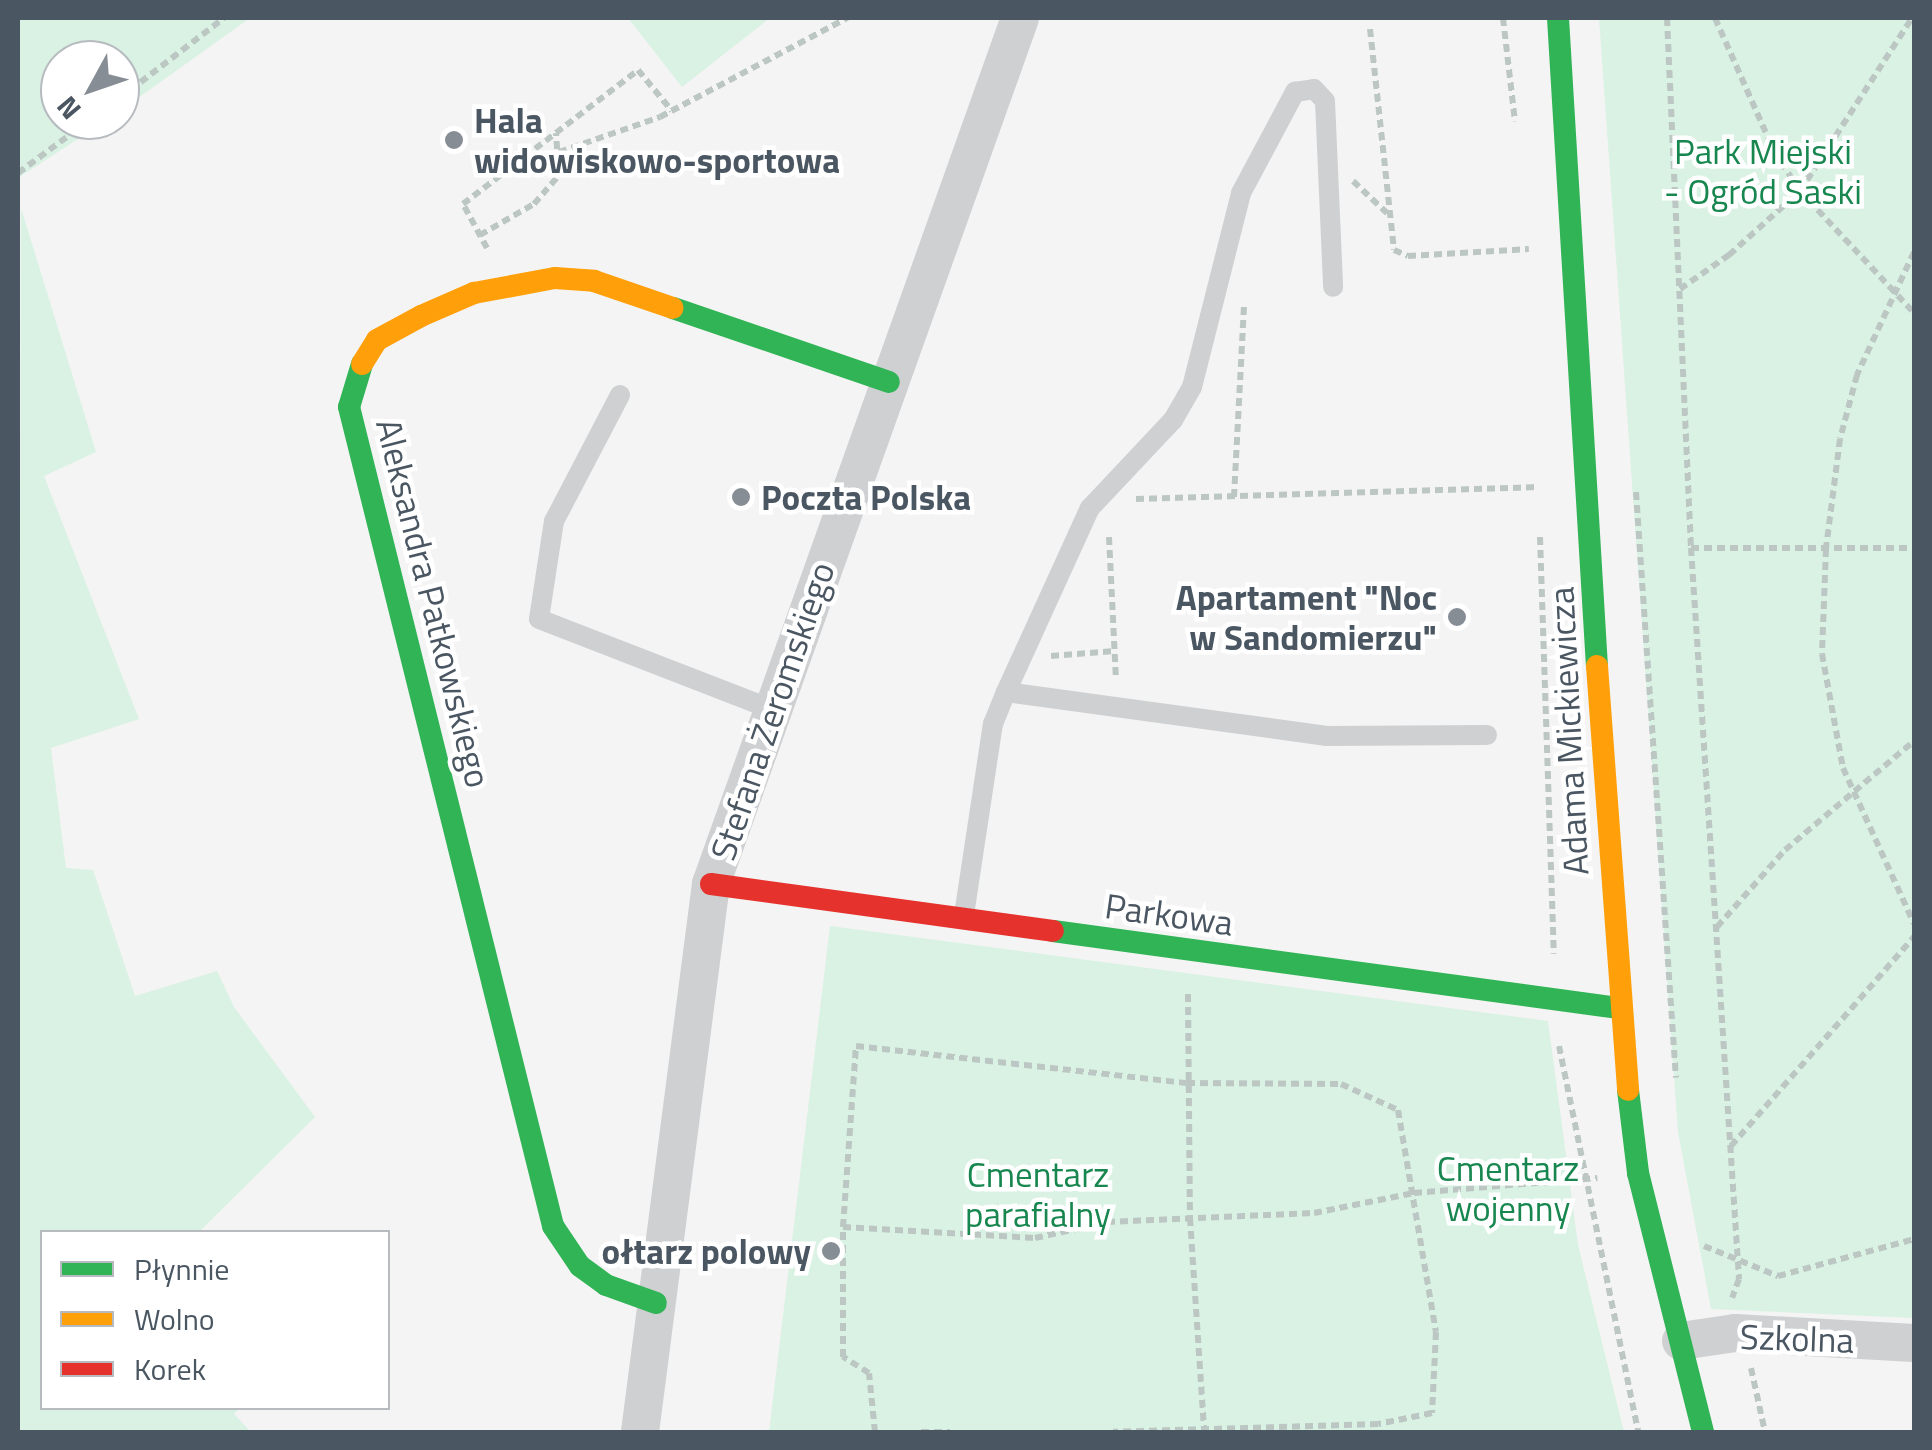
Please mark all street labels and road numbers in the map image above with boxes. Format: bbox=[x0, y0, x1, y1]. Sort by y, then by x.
street label: Aleksandra Patkowskiego bbox=[368, 414, 500, 792]
street label: Stefana Żeromskiego bbox=[701, 557, 843, 865]
street label: Adama Mickiewicza bbox=[1539, 586, 1597, 876]
street label: Parkowa bbox=[1102, 884, 1236, 944]
street label: Szkolna bbox=[1739, 1315, 1855, 1361]

